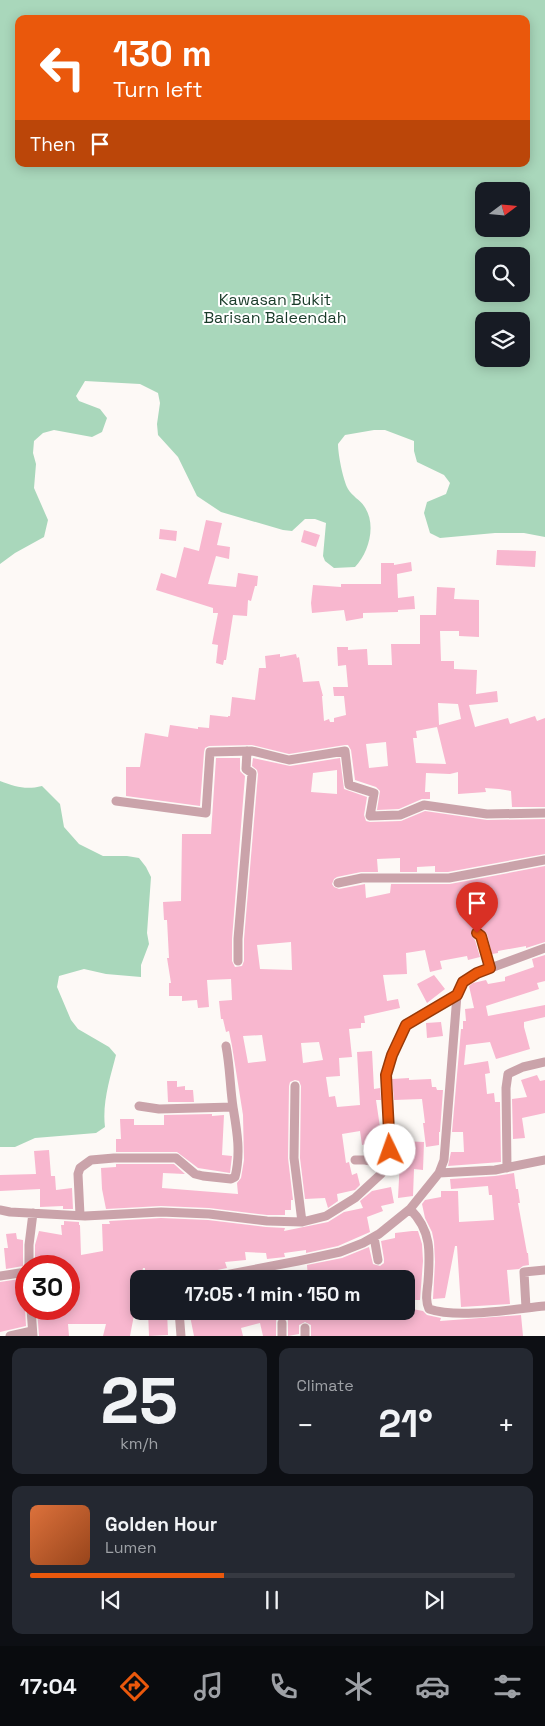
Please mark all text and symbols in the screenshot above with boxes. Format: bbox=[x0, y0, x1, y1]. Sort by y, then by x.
text: 130 m bbox=[113, 32, 212, 76]
icon: left bbox=[30, 35, 95, 100]
text: Turn left bbox=[113, 75, 203, 103]
icon: arrive bbox=[86, 130, 114, 158]
text: Then bbox=[30, 132, 76, 157]
north arrow bbox=[475, 182, 530, 238]
map controls bbox=[475, 182, 530, 367]
button: search bbox=[475, 247, 530, 302]
park label: Kawasan Bukit Barisan Baleendah bbox=[204, 289, 346, 328]
button: layers bbox=[475, 312, 530, 367]
pin bbox=[456, 882, 498, 933]
icon: arrive bbox=[463, 889, 491, 917]
position arrow bbox=[363, 1123, 415, 1175]
speed limit sign: 30 bbox=[15, 1255, 80, 1320]
text: 17:05 · 1 min · 150 m bbox=[185, 1282, 360, 1307]
text: 25 bbox=[100, 1359, 178, 1442]
text: Climate bbox=[297, 1375, 354, 1396]
text: 21° bbox=[378, 1400, 433, 1448]
text: − bbox=[297, 1407, 314, 1443]
text: + bbox=[498, 1407, 515, 1443]
text: km/h bbox=[120, 1433, 158, 1454]
text: Golden Hour bbox=[105, 1512, 217, 1537]
text: Lumen bbox=[105, 1537, 157, 1558]
icon: previous bbox=[97, 1586, 125, 1614]
icon: pause bbox=[258, 1586, 286, 1614]
icon: next bbox=[420, 1586, 448, 1614]
icon: directions bbox=[117, 1669, 152, 1704]
icon: music bbox=[191, 1669, 226, 1704]
icon: phone bbox=[266, 1669, 301, 1704]
icon: climate bbox=[341, 1669, 376, 1704]
icon: car bbox=[415, 1669, 450, 1704]
icon: filters bbox=[490, 1669, 525, 1704]
text: 17:04 bbox=[20, 1672, 77, 1700]

